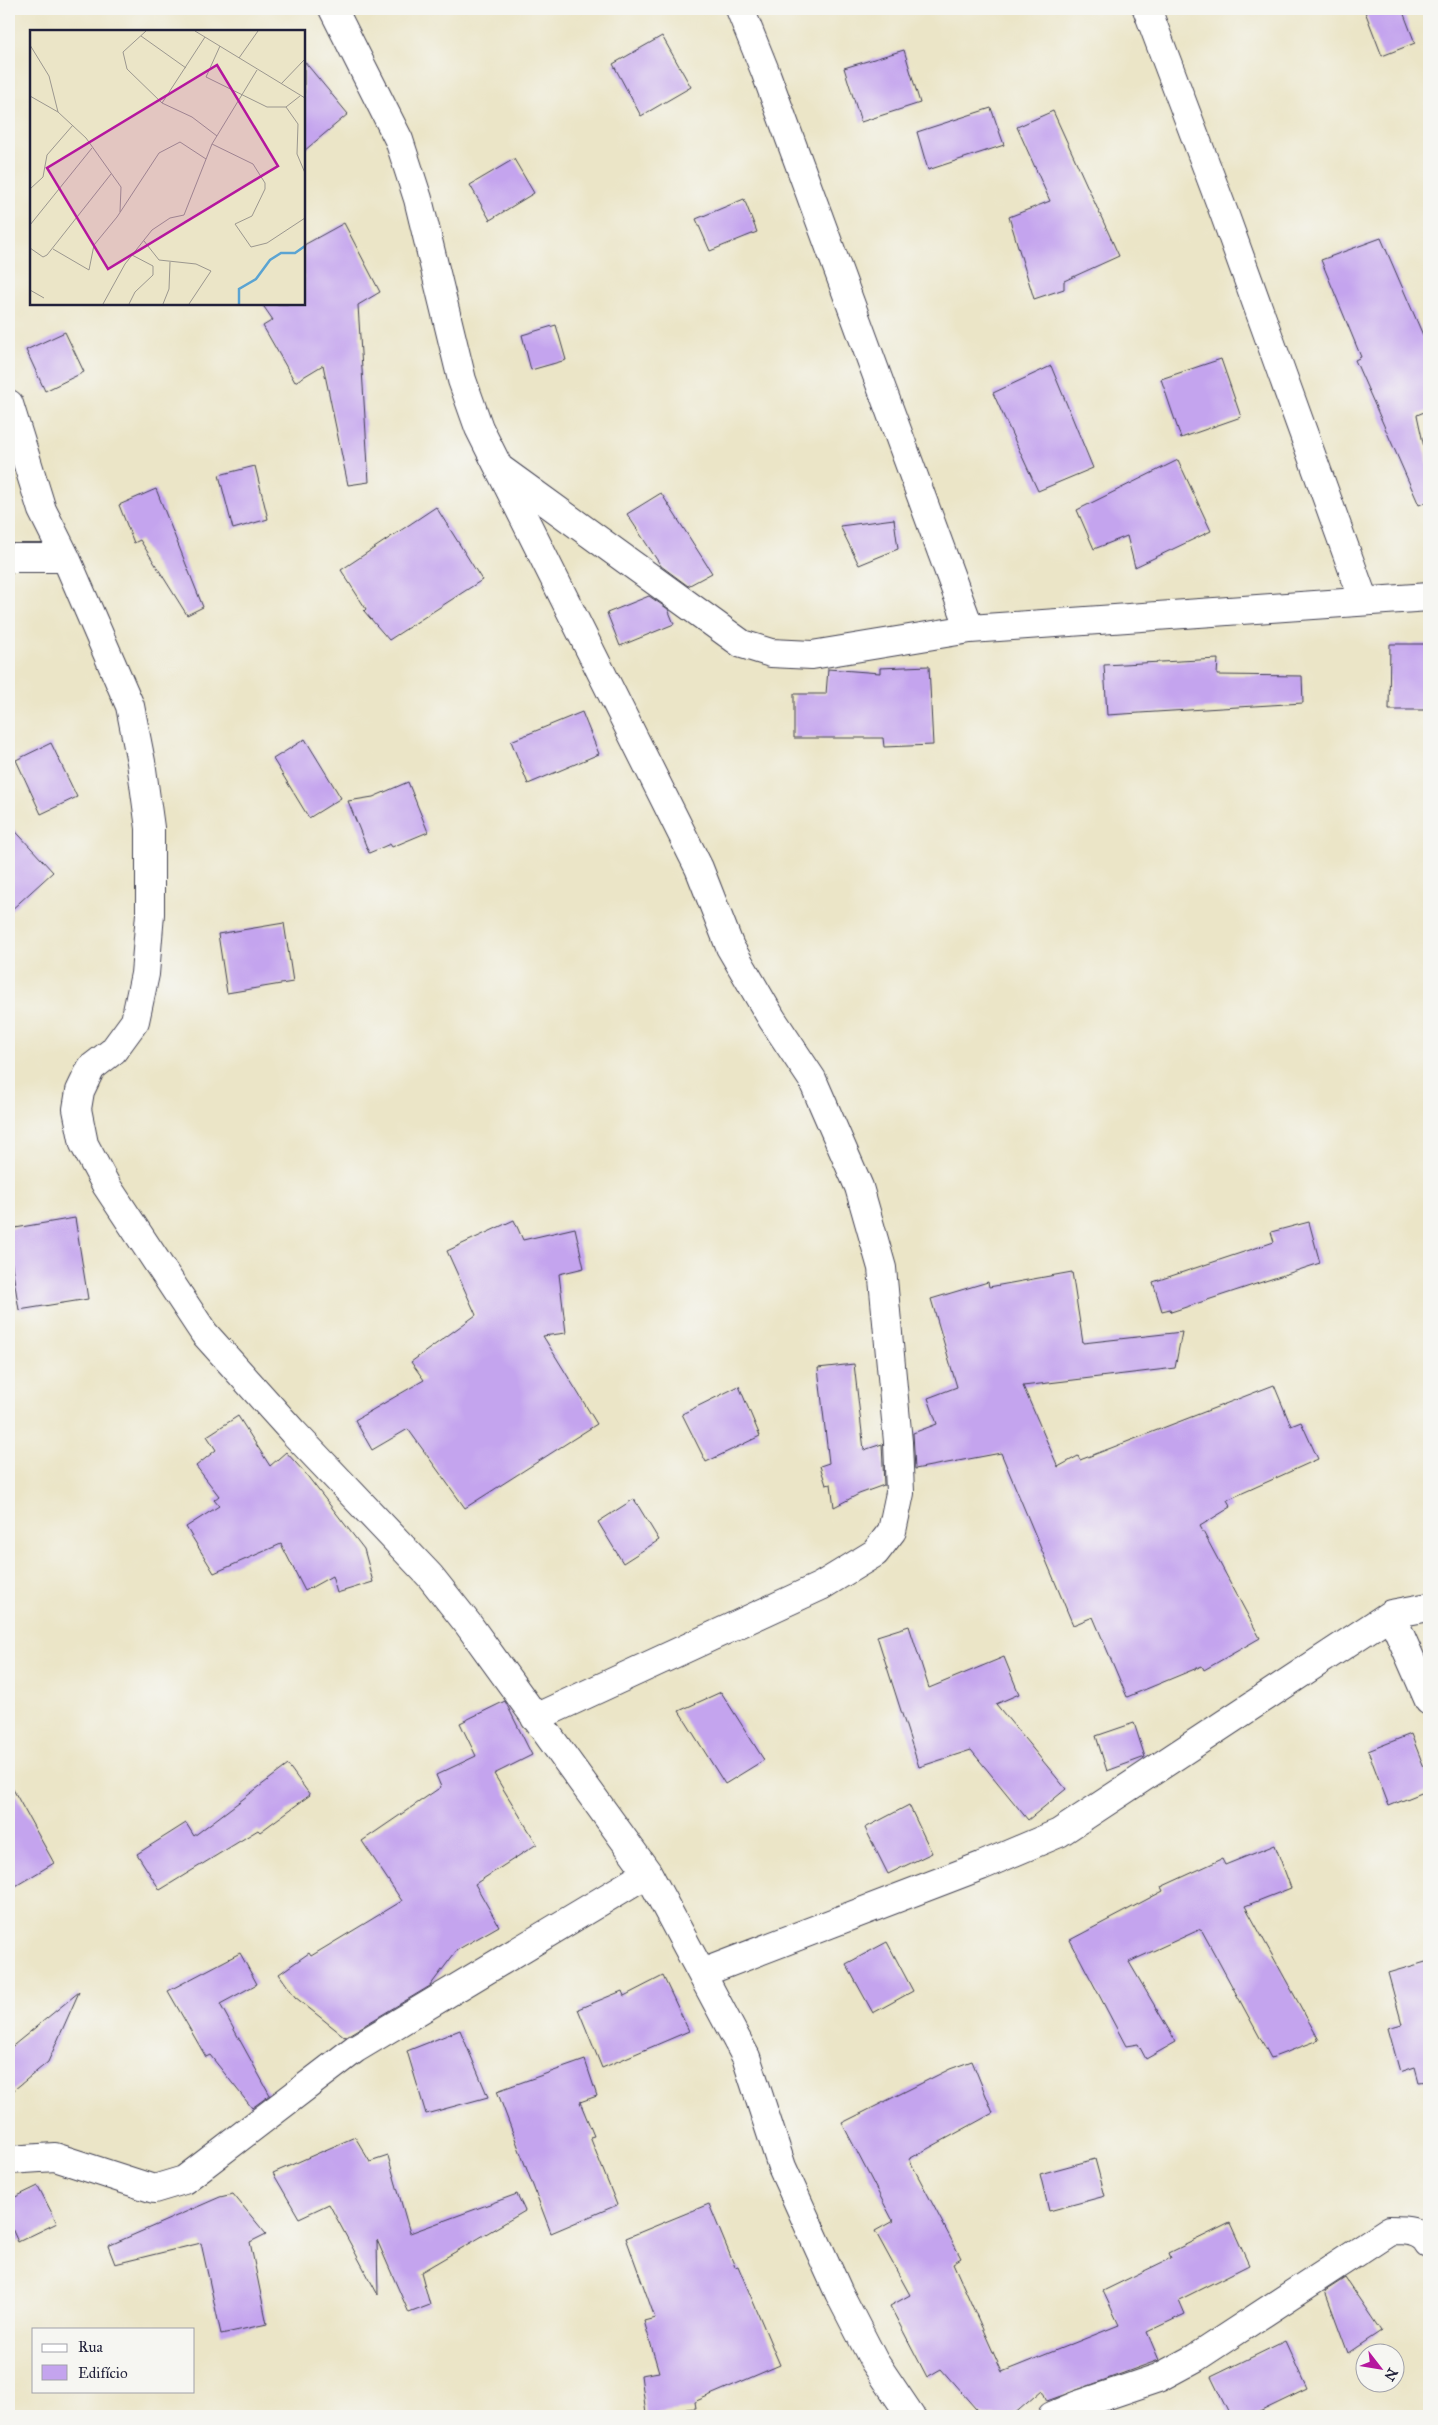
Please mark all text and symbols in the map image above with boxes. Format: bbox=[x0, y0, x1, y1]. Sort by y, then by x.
inset map bbox=[30, 30, 305, 305]
legend bbox=[32, 2328, 195, 2392]
text: Rua bbox=[78, 2338, 103, 2356]
north arrow bbox=[1356, 2342, 1406, 2392]
text: Edifício bbox=[78, 2364, 128, 2382]
text: N bbox=[1380, 2365, 1401, 2384]

